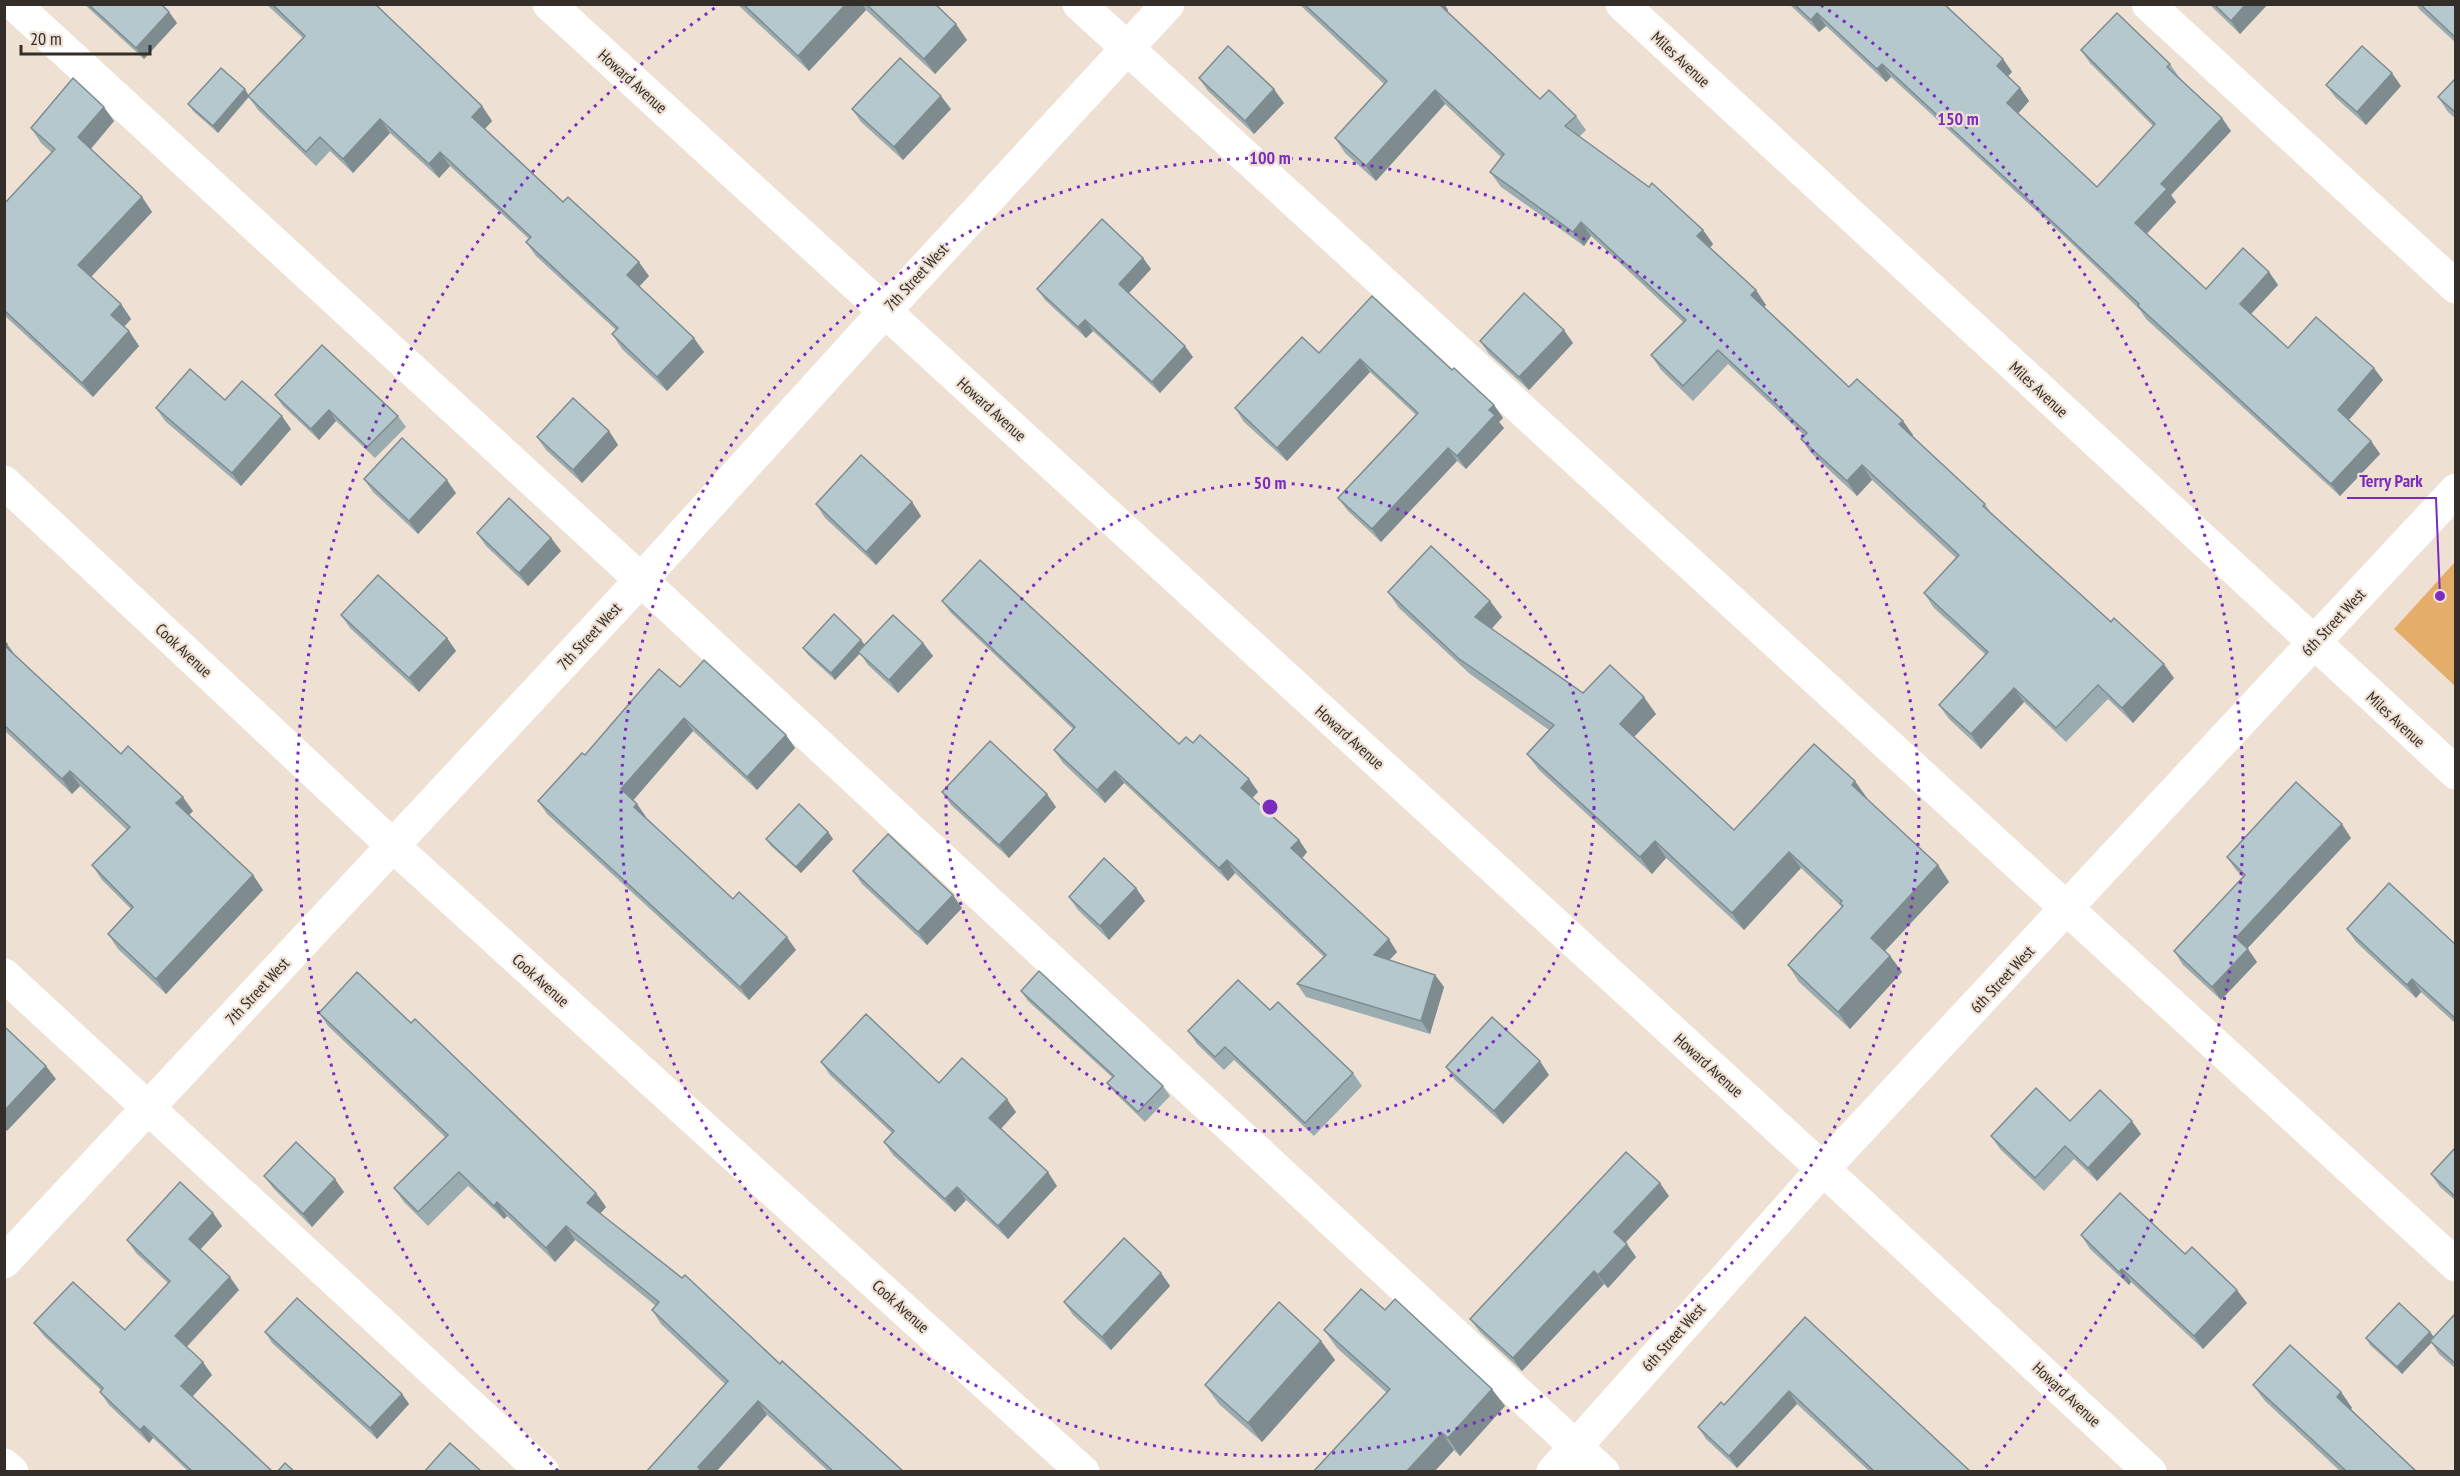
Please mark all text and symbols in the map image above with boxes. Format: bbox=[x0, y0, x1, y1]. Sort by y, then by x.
scale bar bbox=[21, 18, 150, 56]
text: 20 m bbox=[30, 27, 62, 50]
street label: Miles Avenue bbox=[1648, 27, 1714, 91]
street label: Howard Avenue bbox=[594, 45, 672, 117]
text: 150 m bbox=[1937, 107, 1979, 130]
text: 100 m bbox=[1249, 146, 1291, 169]
street label: 7th Street West bbox=[880, 239, 953, 315]
street label: Miles Avenue bbox=[2006, 357, 2072, 421]
street label: Howard Avenue bbox=[953, 373, 1031, 445]
callout: Terry Park bbox=[2347, 462, 2436, 498]
text: Terry Park bbox=[2359, 469, 2423, 492]
text: 50 m bbox=[1254, 471, 1286, 494]
street label: 6th Street West bbox=[2297, 584, 2370, 660]
street label: 7th Street West bbox=[553, 598, 626, 674]
street label: Cook Avenue bbox=[152, 619, 216, 681]
street label: Miles Avenue bbox=[2363, 687, 2429, 751]
street label: Howard Avenue bbox=[1311, 701, 1389, 773]
centre of rings bbox=[1260, 797, 1280, 817]
street label: 6th Street West bbox=[1966, 941, 2039, 1017]
street label: Cook Avenue bbox=[508, 949, 574, 1011]
street label: 7th Street West bbox=[221, 953, 294, 1029]
street label: Howard Avenue bbox=[1670, 1029, 1748, 1101]
street label: Cook Avenue bbox=[868, 1275, 934, 1337]
street label: 6th Street West bbox=[1637, 1298, 1709, 1375]
street label: Howard Avenue bbox=[2029, 1357, 2105, 1431]

